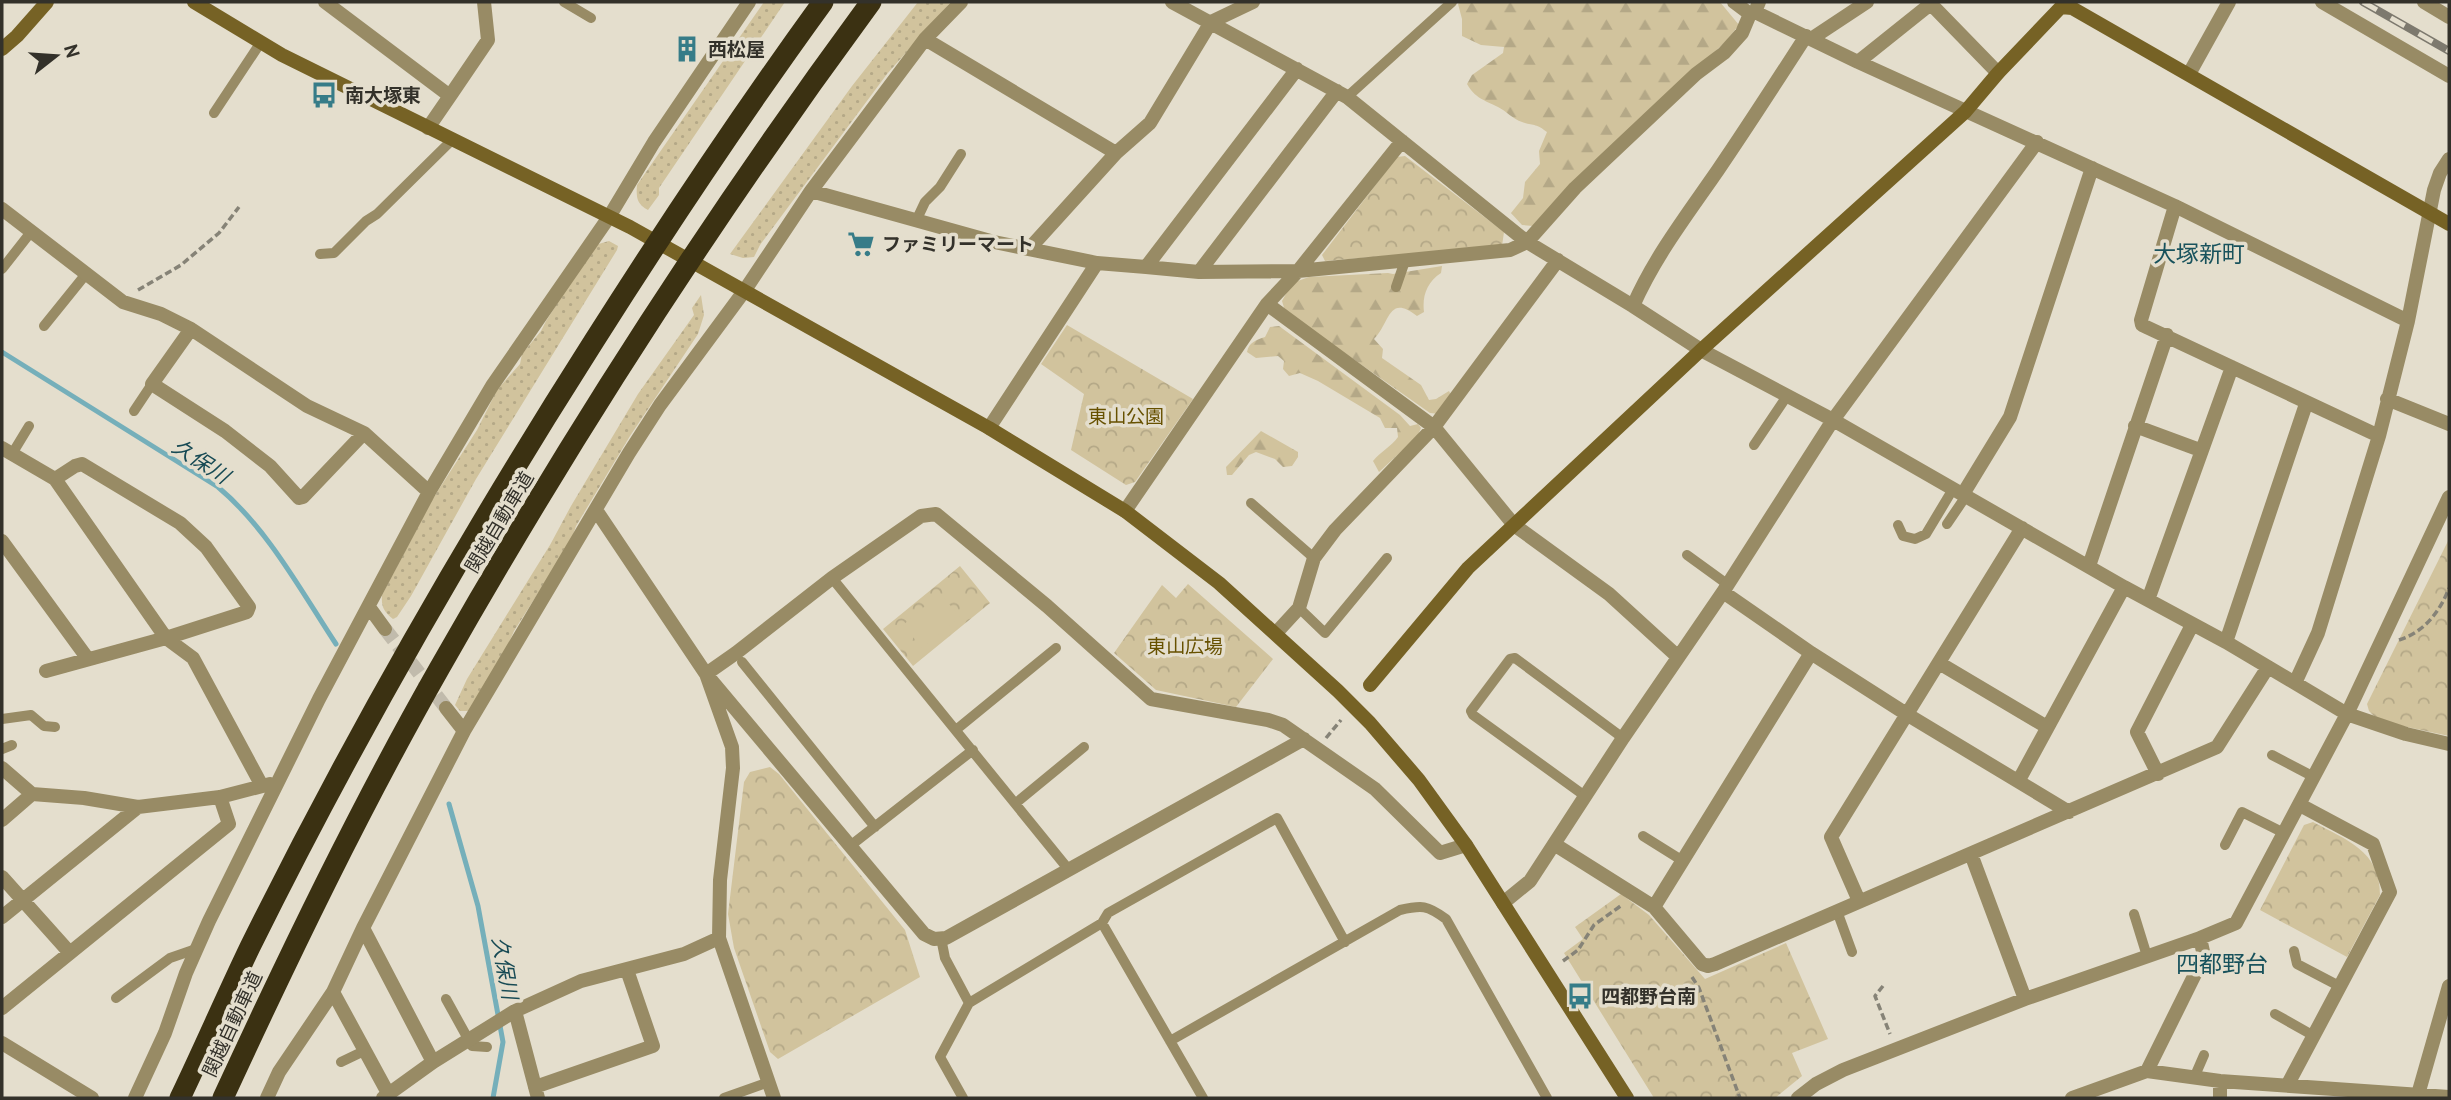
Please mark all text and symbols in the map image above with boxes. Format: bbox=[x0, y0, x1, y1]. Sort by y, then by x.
north arrow bbox=[21, 21, 91, 91]
building icon: 西松屋 bbox=[672, 34, 702, 64]
place label: 西松屋 bbox=[708, 37, 765, 61]
text: N bbox=[59, 42, 86, 61]
bus stop icon: 南大塚東 bbox=[309, 80, 339, 110]
place label: 南大塚東 bbox=[345, 83, 421, 107]
supermarket icon: ファミリーマート bbox=[846, 229, 876, 259]
place label: ファミリーマート bbox=[882, 232, 1034, 256]
district label: 大塚新町 bbox=[2153, 239, 2245, 268]
park label: 東山公園 bbox=[1088, 404, 1164, 428]
water label: 久保川 bbox=[167, 433, 236, 491]
street label: 関越自動車道 bbox=[459, 467, 539, 577]
park label: 東山広場 bbox=[1147, 634, 1223, 658]
water label: 久保川 bbox=[486, 935, 524, 1003]
district label: 四都野台 bbox=[2176, 949, 2268, 978]
street label: 関越自動車道 bbox=[197, 967, 267, 1081]
bus stop icon: 四都野台南 bbox=[1565, 981, 1595, 1011]
place label: 四都野台南 bbox=[1601, 984, 1696, 1008]

